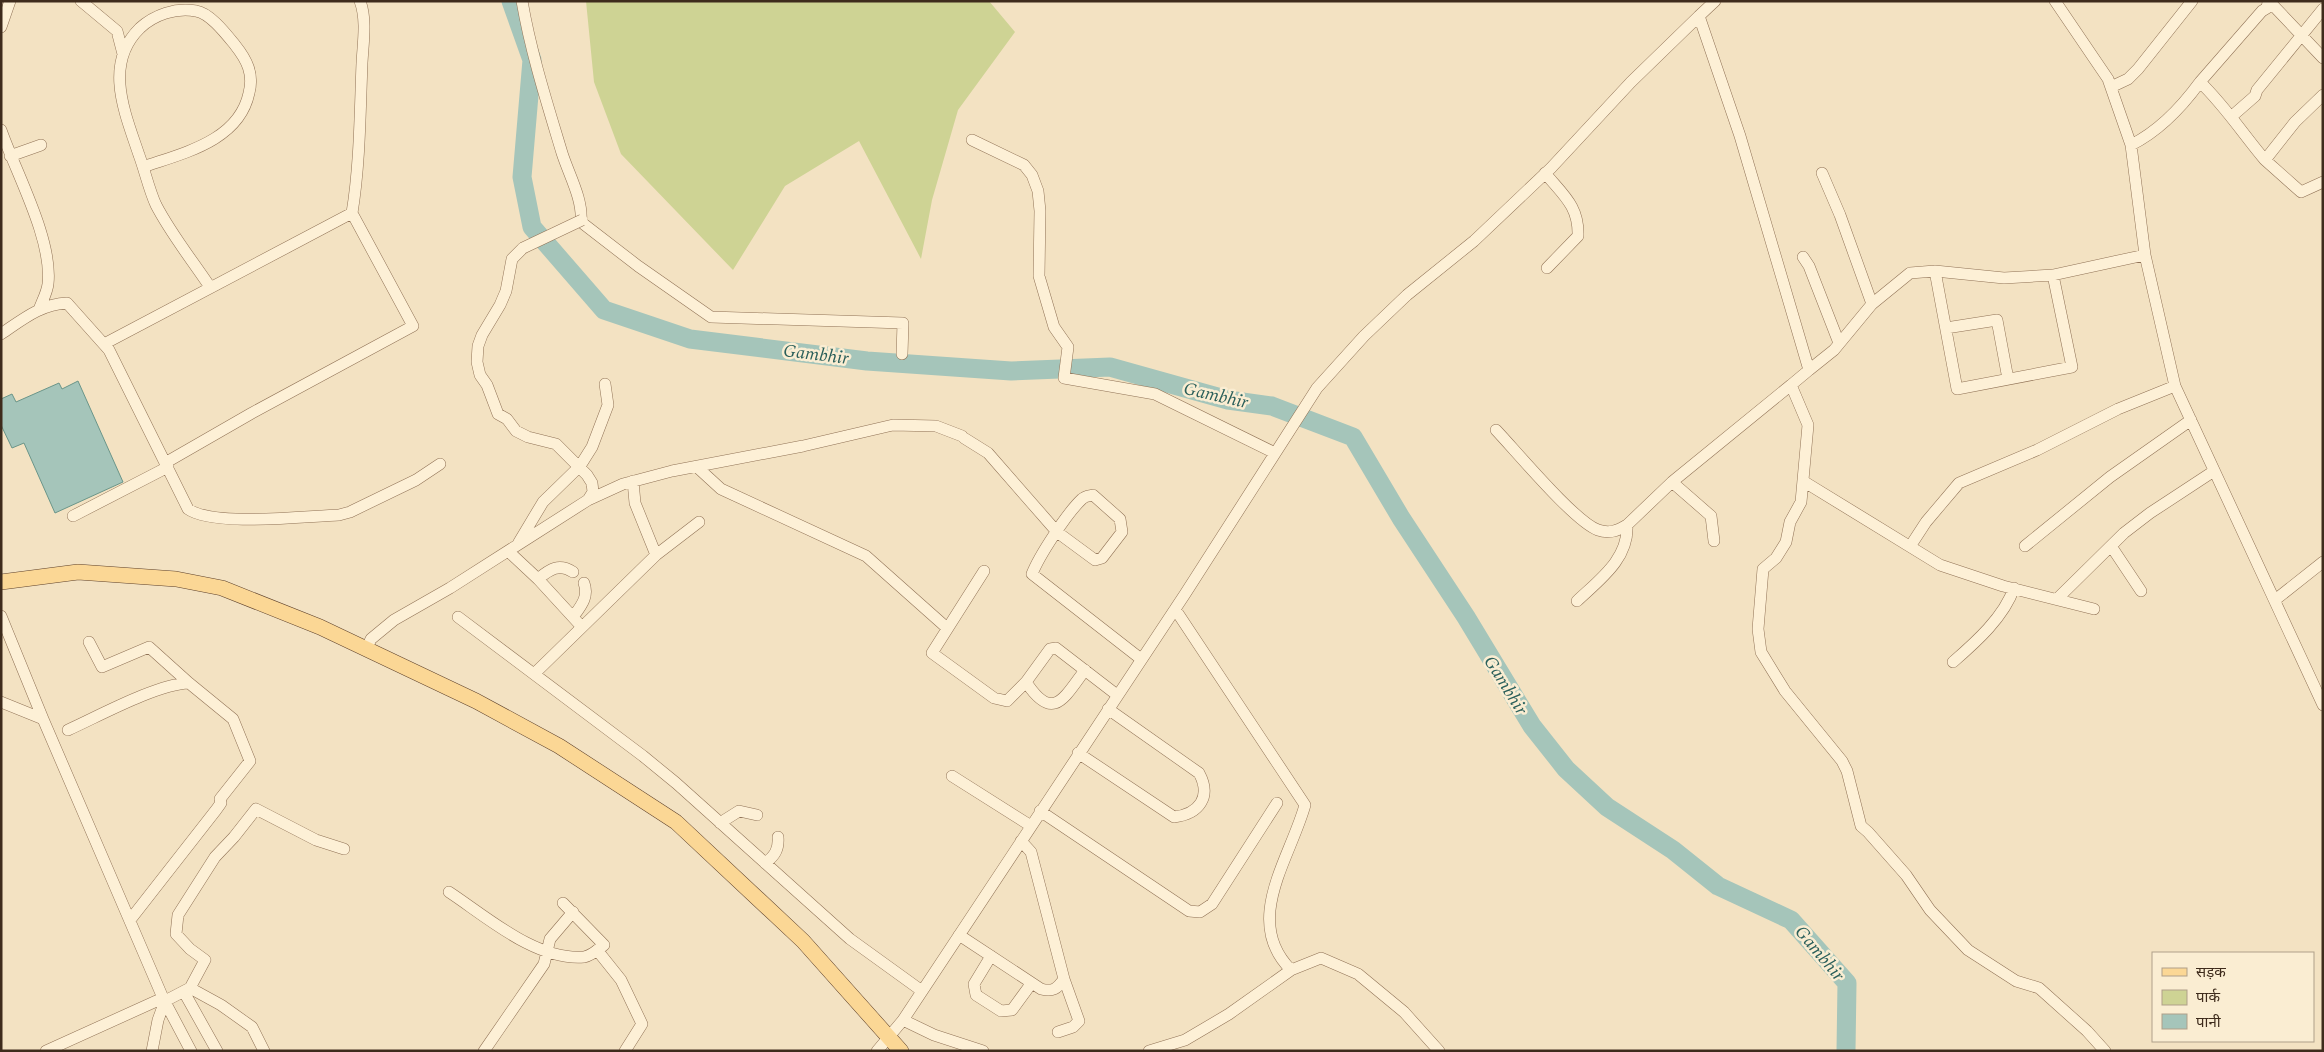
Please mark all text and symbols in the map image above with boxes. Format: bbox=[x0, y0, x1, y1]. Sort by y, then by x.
water label: Gambhir bbox=[782, 337, 851, 372]
water label: Gambhir bbox=[1181, 375, 1252, 416]
water label: Gambhir bbox=[1477, 650, 1535, 721]
water label: Gambhir bbox=[1788, 920, 1852, 988]
legend bbox=[2152, 952, 2314, 1042]
text: सड़क bbox=[2196, 961, 2226, 984]
text: पार्क bbox=[2196, 986, 2220, 1009]
text: पानी bbox=[2196, 1011, 2222, 1034]

